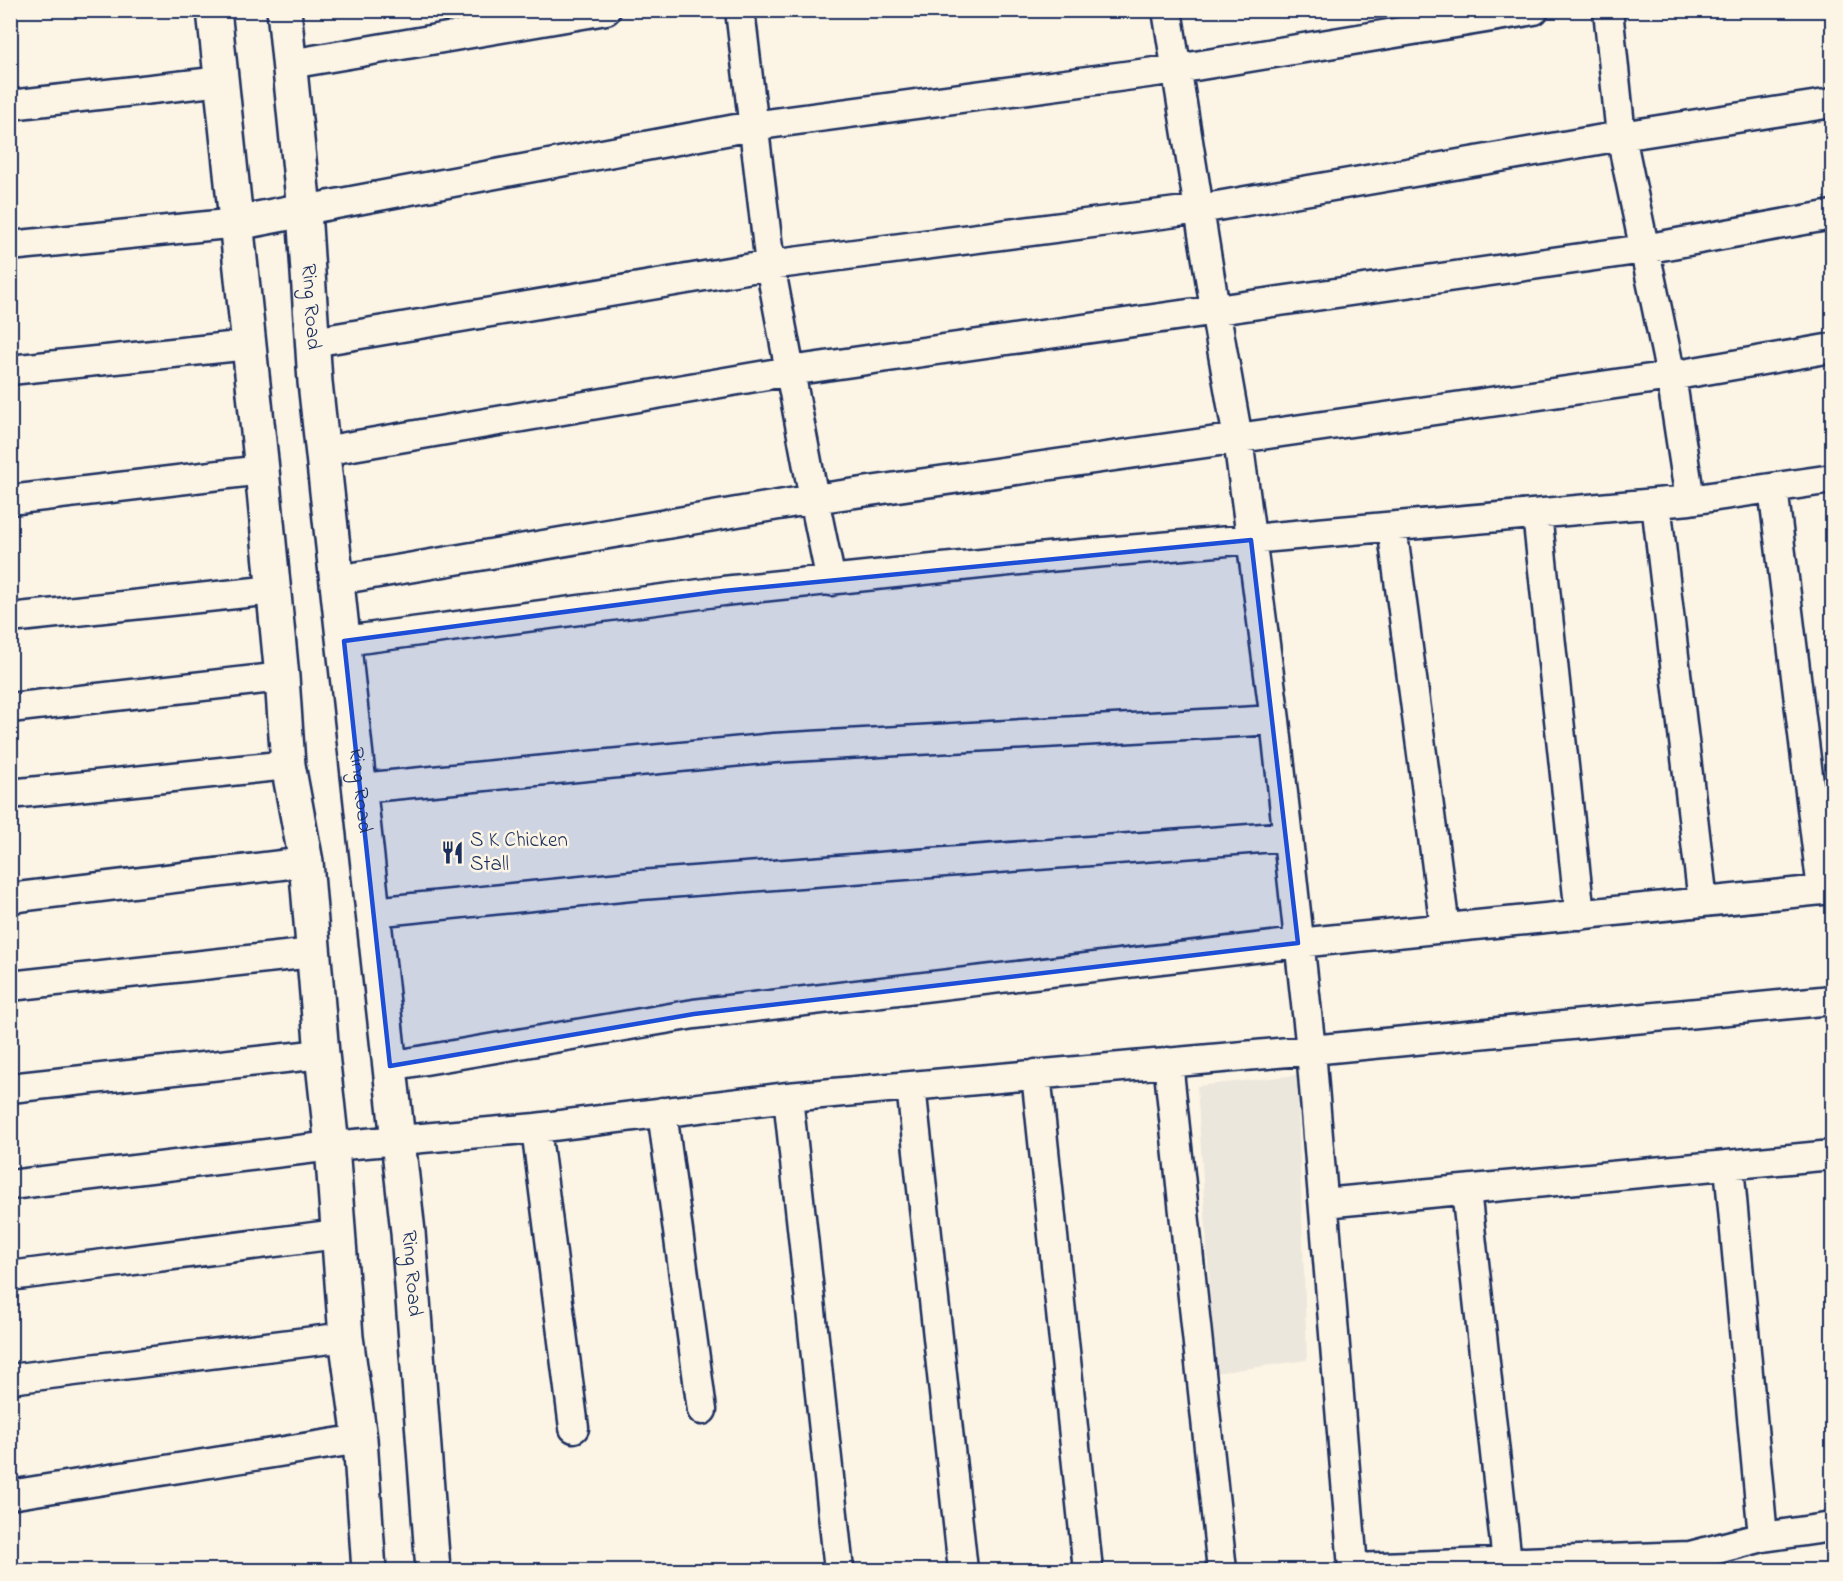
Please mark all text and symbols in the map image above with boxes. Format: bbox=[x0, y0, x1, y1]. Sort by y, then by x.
street label: Ring Road bbox=[292, 263, 328, 351]
street label: Ring Road bbox=[340, 746, 379, 835]
place label: S K Chicken Stall bbox=[470, 826, 568, 880]
restaurant icon: S K Chicken Stall bbox=[439, 840, 465, 866]
street label: Ring Road bbox=[393, 1229, 429, 1318]

